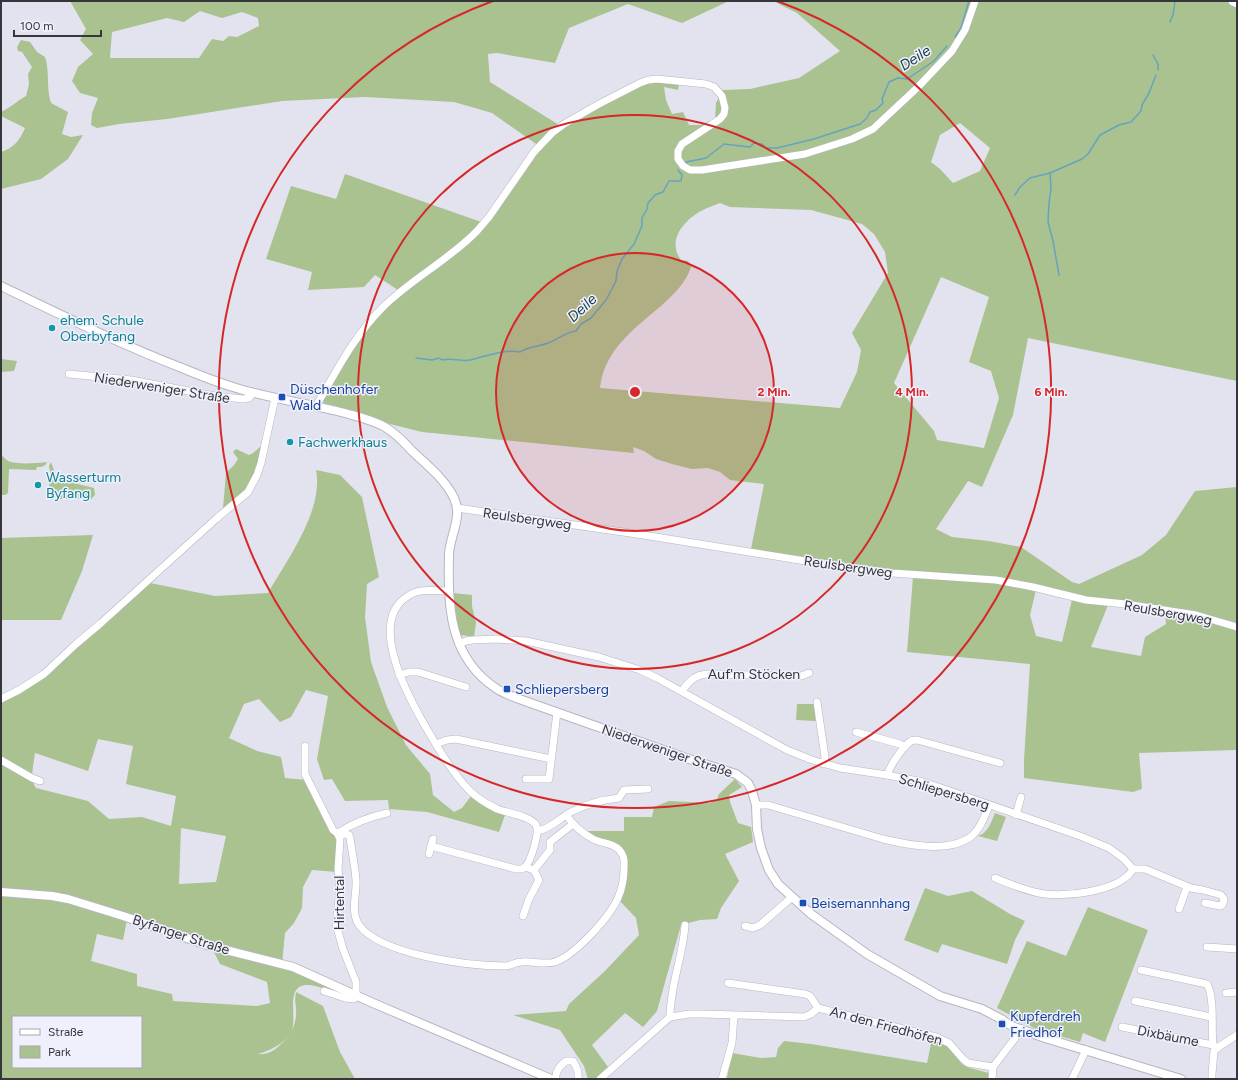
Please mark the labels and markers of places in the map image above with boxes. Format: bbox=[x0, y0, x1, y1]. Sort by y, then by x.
place label: ehem. Schule Oberbyfang bbox=[60, 312, 144, 345]
marker: ehem. Schule Oberbyfang bbox=[47, 323, 57, 333]
place label: Düschenhofer Wald bbox=[290, 381, 379, 414]
centre of rings bbox=[628, 385, 642, 399]
marker: Düschenhofer Wald bbox=[277, 392, 287, 402]
place label: Fachwerkhaus bbox=[298, 434, 387, 451]
marker: Fachwerkhaus bbox=[285, 437, 295, 447]
place label: Wasserturm Byfang bbox=[46, 469, 121, 502]
marker: Wasserturm Byfang bbox=[33, 480, 43, 490]
place label: Schliepersberg bbox=[515, 681, 609, 698]
marker: Schliepersberg bbox=[502, 684, 512, 694]
place label: Beisemannhang bbox=[811, 895, 910, 912]
marker: Beisemannhang bbox=[798, 898, 808, 908]
place label: Kupferdreh Friedhof bbox=[1010, 1008, 1081, 1041]
marker: Kupferdreh Friedhof bbox=[997, 1019, 1007, 1029]

